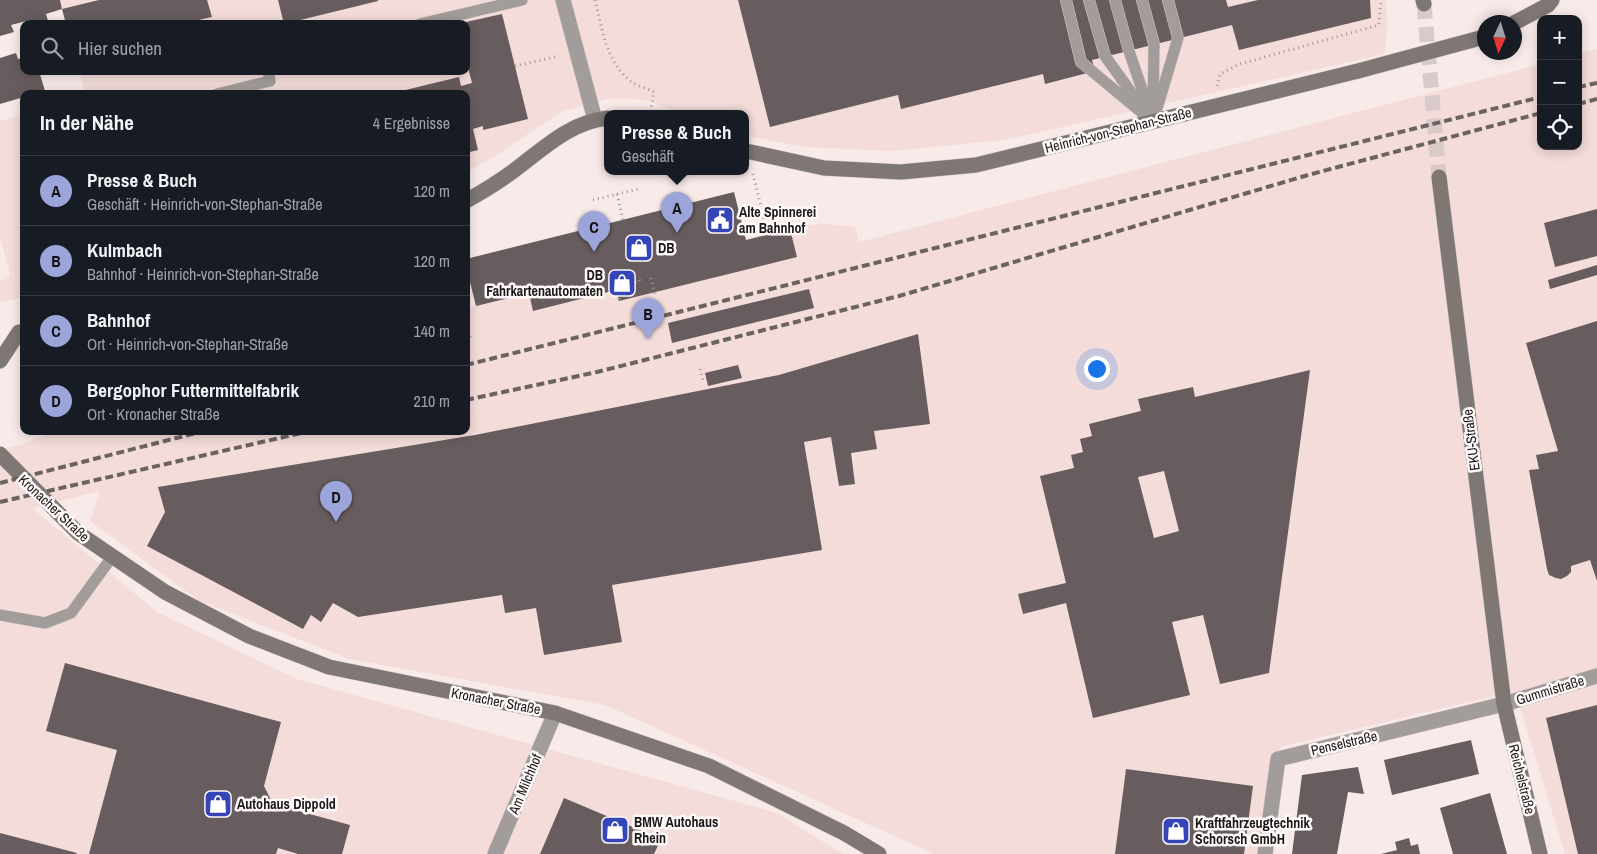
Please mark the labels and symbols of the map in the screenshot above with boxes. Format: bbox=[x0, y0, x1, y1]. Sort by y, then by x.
north arrow bbox=[1477, 15, 1522, 60]
street label: Heinrich-von-Stephan-Straße bbox=[1043, 103, 1193, 157]
pin: A bbox=[661, 192, 693, 233]
place label: Alte Spinnerei am Bahnhof bbox=[739, 203, 816, 237]
public building icon: Alte Spinnerei am Bahnhof bbox=[705, 205, 735, 235]
pin: C bbox=[578, 211, 610, 252]
shop icon: DB bbox=[624, 233, 654, 263]
place label: DB bbox=[658, 239, 675, 257]
place label: DB Fahrkartenautomaten bbox=[486, 266, 603, 300]
shop icon: DB Fahrkartenautomaten bbox=[607, 268, 637, 298]
pin: B bbox=[632, 298, 664, 339]
your location bbox=[1084, 356, 1110, 382]
street label: EKU-Straße bbox=[1458, 408, 1484, 472]
street label: Kronacher Straße bbox=[15, 471, 93, 545]
pin: D bbox=[320, 481, 352, 522]
street label: Gummistraße bbox=[1514, 671, 1586, 709]
street label: Kronacher Straße bbox=[450, 684, 542, 718]
street label: Penselstraße bbox=[1309, 727, 1379, 759]
street label: Reichelstraße bbox=[1505, 742, 1539, 816]
street label: Am Milchhof bbox=[504, 750, 546, 818]
shop icon: Autohaus Dippold bbox=[203, 789, 233, 819]
place label: Autohaus Dippold bbox=[237, 795, 336, 813]
place label: BMW Autohaus Rhein bbox=[634, 813, 718, 847]
place label: Kraftfahrzeugtechnik Schorsch GmbH bbox=[1195, 814, 1310, 848]
shop icon: BMW Autohaus Rhein bbox=[600, 815, 630, 845]
shop icon: Kraftfahrzeugtechnik Schorsch GmbH bbox=[1161, 816, 1191, 846]

